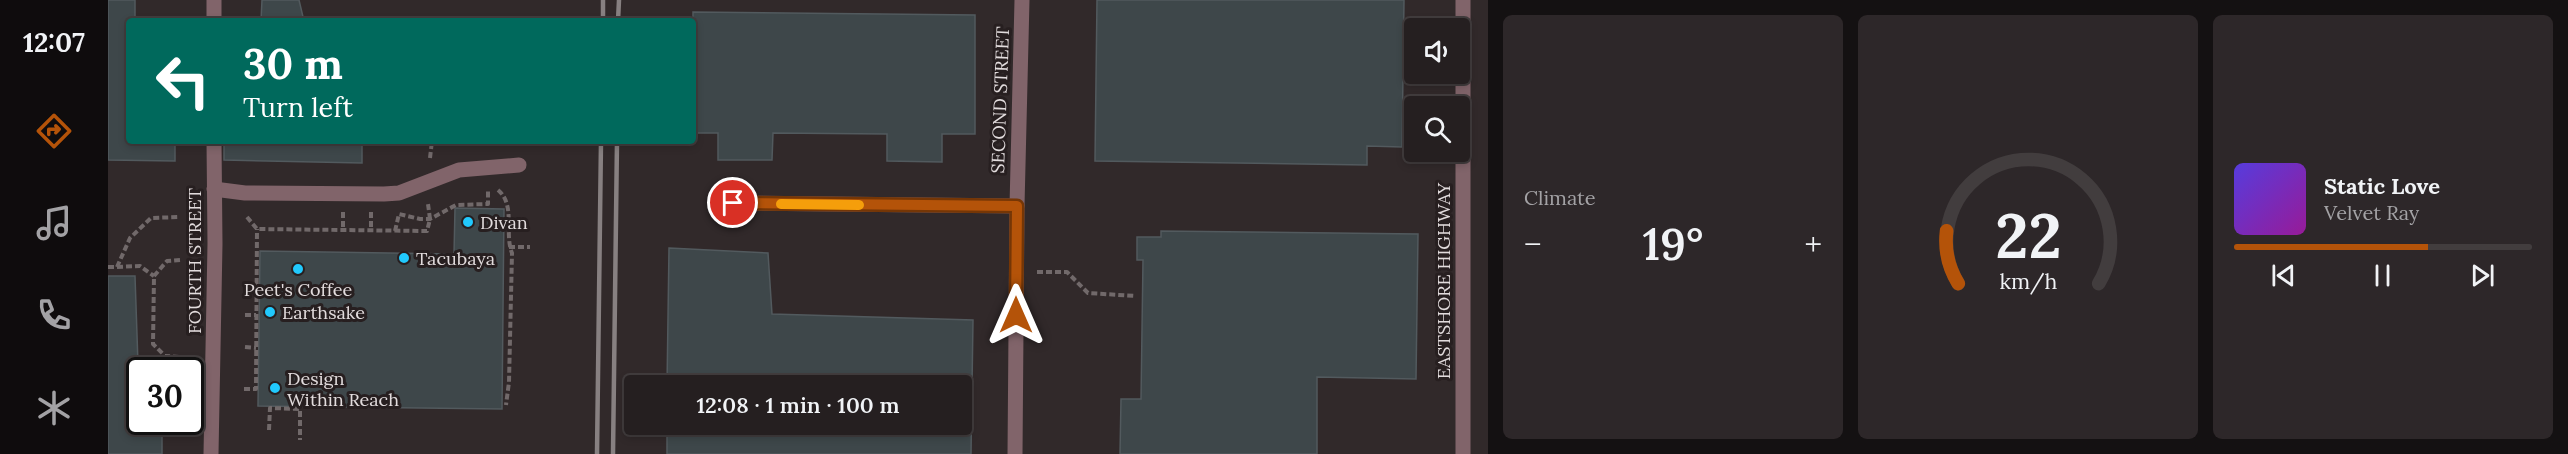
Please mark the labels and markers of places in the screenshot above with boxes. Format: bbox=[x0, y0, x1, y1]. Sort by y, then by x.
pin bbox=[707, 177, 758, 228]
place label: Divan bbox=[480, 211, 528, 234]
marker: Divan bbox=[461, 215, 475, 229]
place label: Tacubaya bbox=[416, 247, 495, 270]
marker: Tacubaya bbox=[397, 251, 411, 265]
marker: Peet's Coffee bbox=[291, 262, 305, 276]
place label: Peet's Coffee bbox=[244, 278, 352, 301]
place label: Earthsake bbox=[282, 301, 365, 324]
marker: Earthsake bbox=[263, 305, 277, 319]
place label: Design Within Reach bbox=[287, 367, 399, 411]
marker: Design Within Reach bbox=[268, 381, 282, 395]

